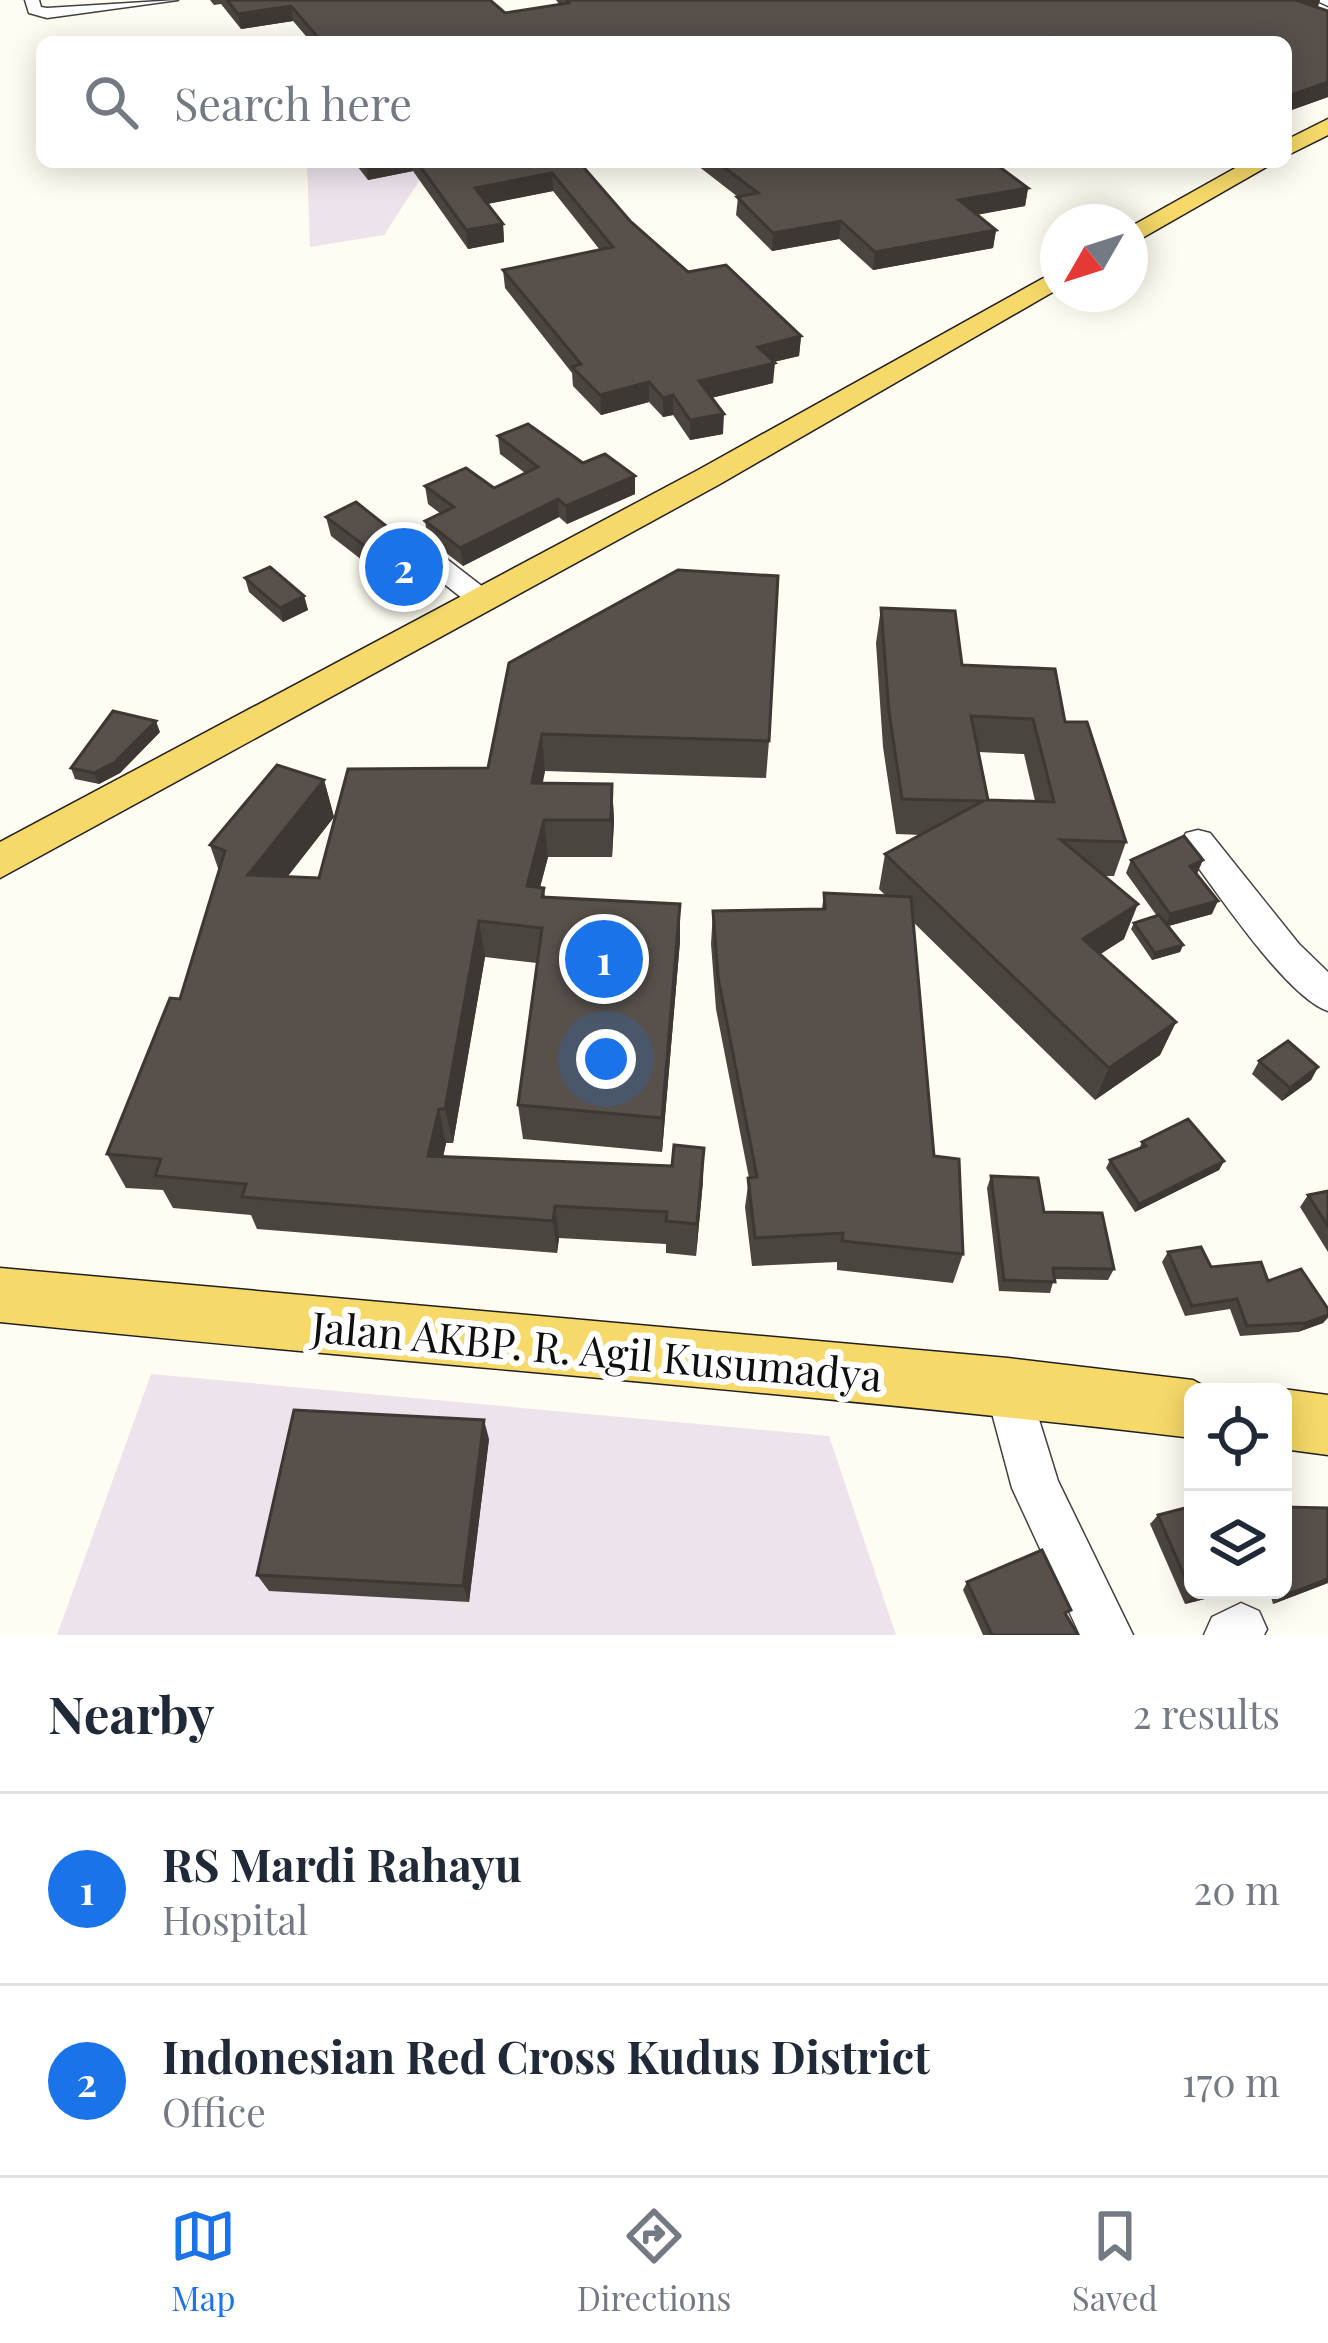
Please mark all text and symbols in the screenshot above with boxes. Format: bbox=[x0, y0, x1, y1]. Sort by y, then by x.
search box bbox=[36, 36, 1292, 168]
icon: search bbox=[78, 69, 144, 135]
text: Search here bbox=[174, 72, 412, 132]
north arrow bbox=[1040, 204, 1148, 312]
pin: 2 bbox=[365, 522, 443, 612]
pin: 1 bbox=[565, 914, 643, 1004]
your location bbox=[576, 1029, 636, 1089]
street label: Jalan AKBP. R. Agil Kusumadya bbox=[309, 1297, 885, 1403]
map controls bbox=[1184, 1383, 1292, 1599]
button: locate bbox=[1184, 1383, 1292, 1491]
button: layers bbox=[1184, 1491, 1292, 1599]
text: Nearby bbox=[48, 1679, 214, 1747]
text: 2 results bbox=[1133, 1687, 1280, 1739]
text: RS Mardi Rahayu bbox=[162, 1833, 522, 1893]
text: 1 bbox=[80, 1863, 94, 1915]
text: 20 m bbox=[1194, 1863, 1280, 1915]
text: Hospital bbox=[162, 1893, 308, 1945]
text: Indonesian Red Cross Kudus District bbox=[162, 2025, 930, 2085]
text: 2 bbox=[77, 2055, 97, 2107]
text: 170 m bbox=[1182, 2055, 1280, 2107]
text: Office bbox=[162, 2085, 266, 2137]
tab: Map bbox=[170, 2203, 236, 2319]
tab: Directions bbox=[577, 2203, 731, 2319]
tab: Saved bbox=[1072, 2203, 1158, 2319]

